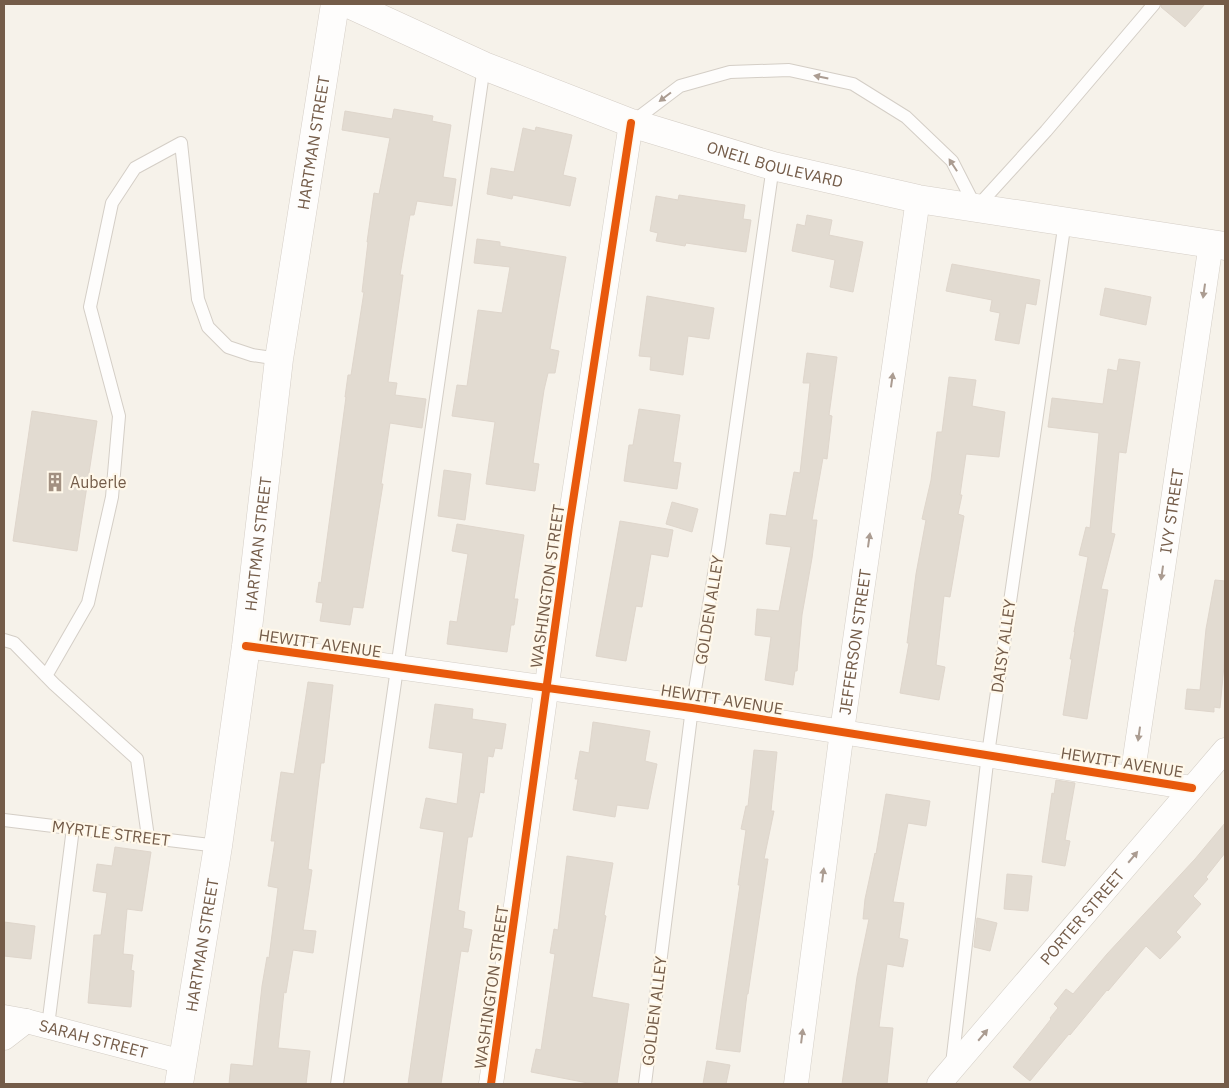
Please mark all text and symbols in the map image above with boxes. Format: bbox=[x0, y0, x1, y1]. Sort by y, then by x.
one-way arrow bbox=[814, 73, 829, 81]
street label: HARTMAN STREET bbox=[293, 74, 334, 211]
one-way arrow bbox=[659, 91, 672, 102]
street label: ONEIL BOULEVARD bbox=[704, 136, 845, 192]
one-way arrow bbox=[949, 158, 958, 172]
one-way arrow bbox=[1199, 284, 1207, 300]
one-way arrow bbox=[888, 371, 896, 387]
street label: IVY STREET bbox=[1155, 467, 1188, 555]
building icon: Auberle bbox=[44, 471, 66, 493]
place label: Auberle bbox=[70, 472, 127, 492]
street label: HARTMAN STREET bbox=[240, 475, 275, 612]
street label: WASHINGTON STREET bbox=[526, 503, 568, 669]
one-way arrow bbox=[865, 532, 873, 548]
street label: GOLDEN ALLEY bbox=[690, 553, 728, 666]
one-way arrow bbox=[1158, 566, 1166, 582]
street label: JEFFERSON STREET bbox=[834, 568, 875, 716]
street label: DAISY ALLEY bbox=[987, 597, 1020, 694]
street label: HEWITT AVENUE bbox=[257, 624, 383, 662]
street label: HEWITT AVENUE bbox=[659, 679, 785, 719]
one-way arrow bbox=[1135, 727, 1143, 743]
street label: HEWITT AVENUE bbox=[1059, 742, 1185, 782]
street label: MYRTLE STREET bbox=[51, 816, 171, 850]
one-way arrow bbox=[1127, 852, 1139, 864]
street label: PORTER STREET bbox=[1036, 865, 1129, 969]
one-way arrow bbox=[819, 866, 827, 882]
street label: HARTMAN STREET bbox=[181, 876, 223, 1013]
street label: WASHINGTON STREET bbox=[470, 904, 512, 1070]
street label: GOLDEN ALLEY bbox=[637, 954, 671, 1067]
street label: SARAH STREET bbox=[37, 1015, 150, 1062]
one-way arrow bbox=[798, 1028, 806, 1044]
one-way arrow bbox=[977, 1028, 988, 1041]

